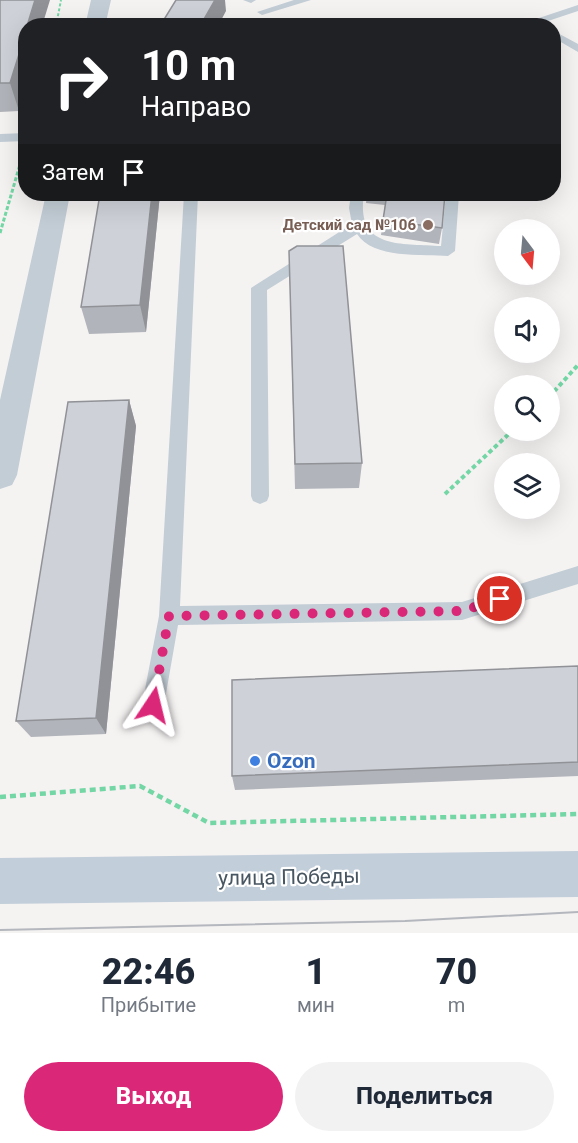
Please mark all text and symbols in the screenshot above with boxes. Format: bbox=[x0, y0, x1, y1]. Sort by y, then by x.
text: 10 m bbox=[141, 41, 236, 90]
icon: right bbox=[42, 42, 120, 120]
text: Направо bbox=[141, 91, 251, 123]
icon: arrive bbox=[117, 156, 150, 189]
text: Затем bbox=[42, 160, 105, 185]
place label: Детский сад №106 bbox=[283, 216, 416, 234]
marker: Детский сад №106 bbox=[421, 218, 435, 232]
north arrow bbox=[494, 219, 560, 285]
map controls bbox=[494, 219, 560, 519]
button: sound bbox=[494, 297, 560, 363]
button: search bbox=[494, 375, 560, 441]
button: layers bbox=[494, 453, 560, 519]
pin bbox=[474, 573, 525, 624]
icon: arrive bbox=[483, 582, 516, 615]
position arrow bbox=[121, 673, 185, 737]
place label: Ozon bbox=[267, 749, 316, 773]
marker: Ozon bbox=[248, 754, 262, 768]
street label: улица Победы bbox=[218, 864, 360, 890]
text: 22:46 bbox=[102, 951, 195, 993]
text: 1 bbox=[306, 951, 326, 993]
text: 70 bbox=[436, 951, 477, 993]
text: Прибытие bbox=[101, 993, 196, 1017]
text: мин bbox=[297, 993, 335, 1017]
text: m bbox=[448, 993, 465, 1017]
button: Выход bbox=[24, 1062, 283, 1131]
button: Поделиться bbox=[295, 1062, 554, 1131]

